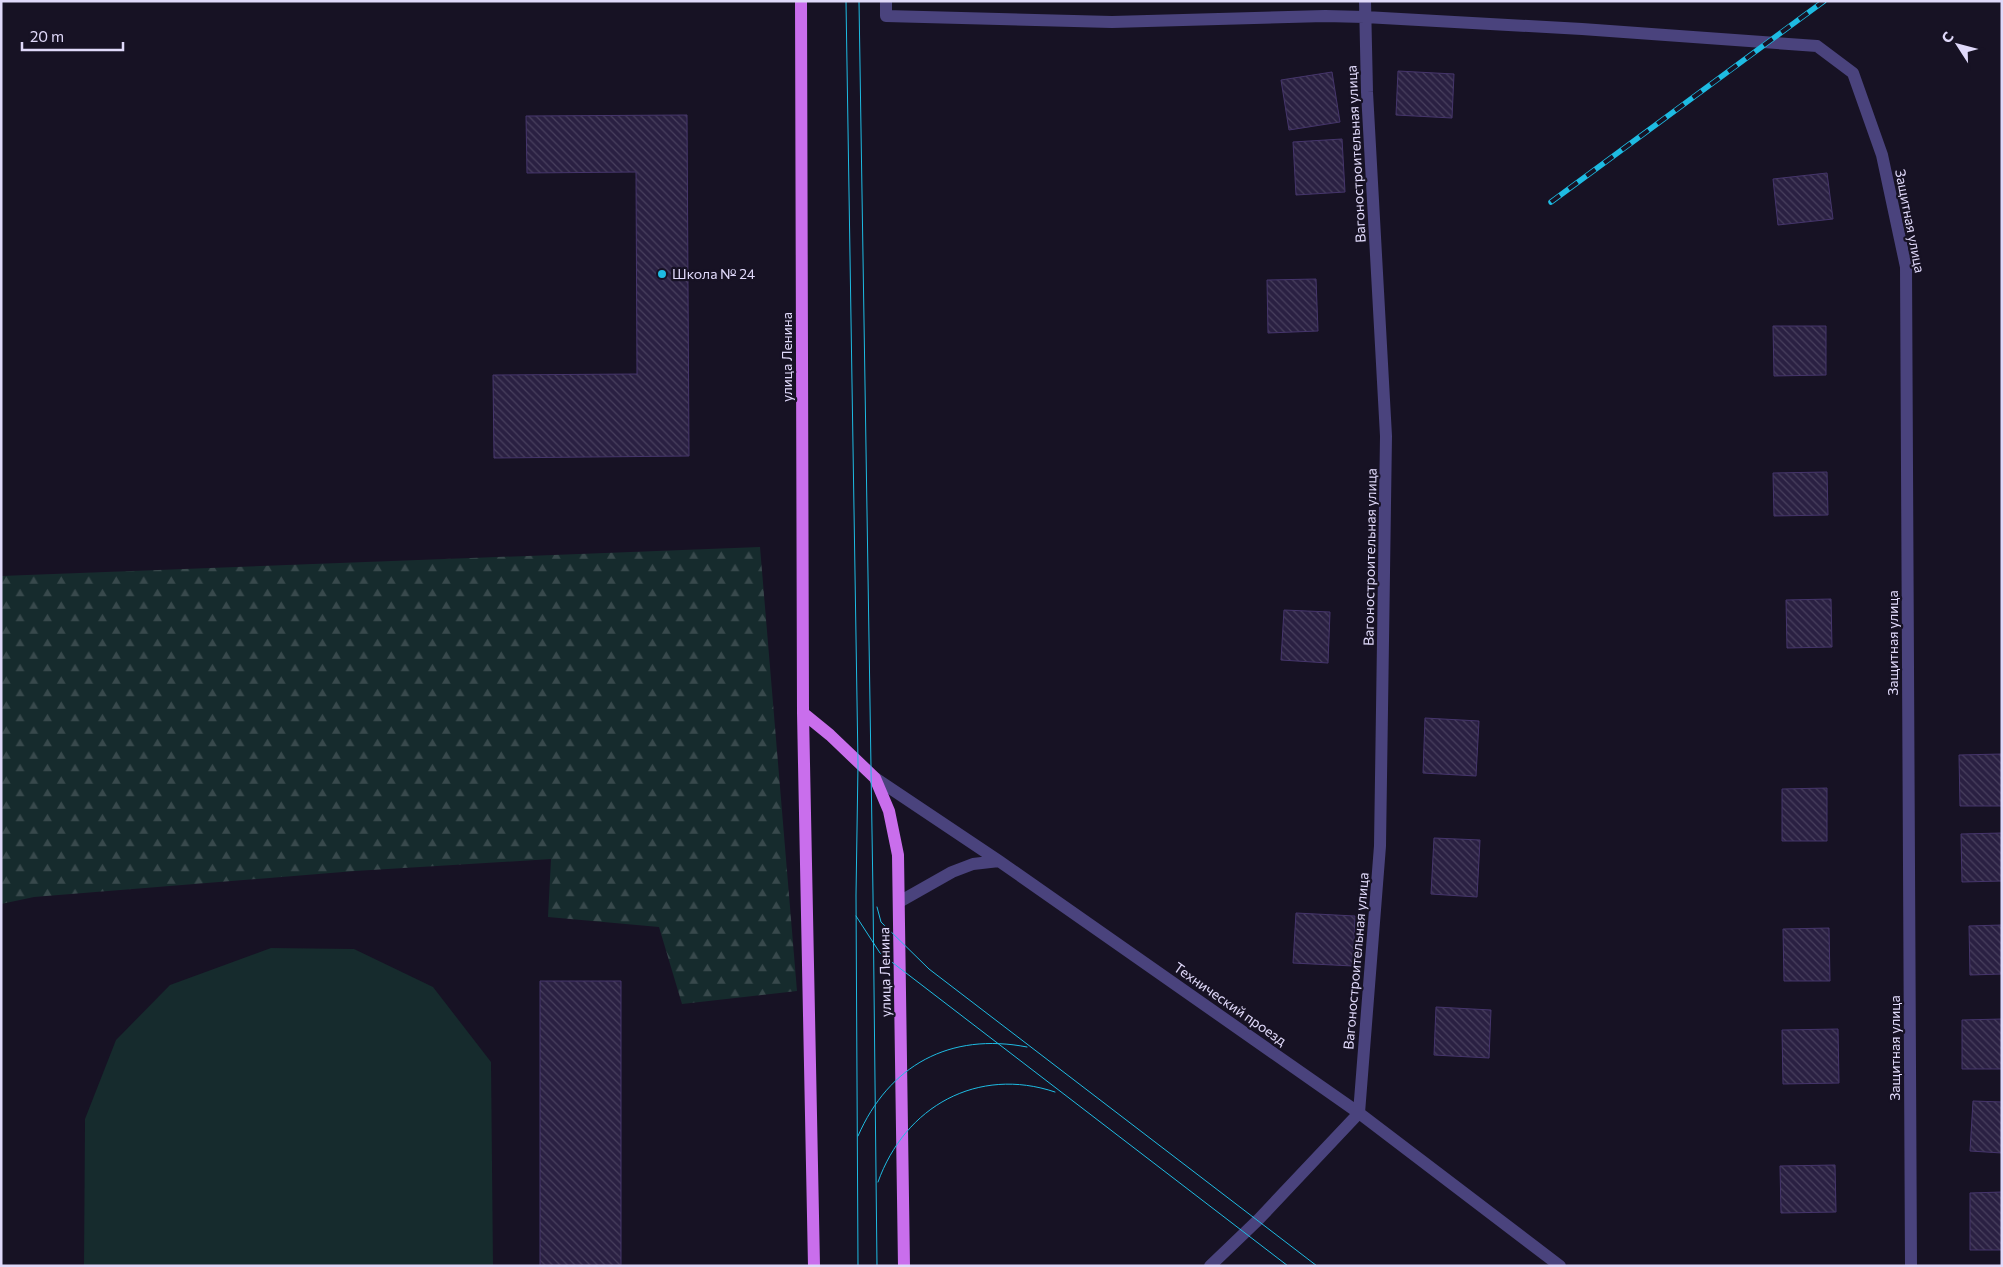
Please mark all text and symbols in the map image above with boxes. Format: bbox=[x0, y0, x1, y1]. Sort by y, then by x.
scale bar bbox=[22, 20, 124, 52]
north arrow bbox=[1933, 20, 1983, 70]
text: 20 m bbox=[30, 27, 64, 45]
text: С bbox=[1937, 28, 1957, 46]
street label: Вагоностроительная улица bbox=[1342, 65, 1369, 243]
street label: Защитная улица bbox=[1892, 168, 1929, 274]
place label: Школа № 24 bbox=[672, 265, 756, 282]
marker: Школа № 24 bbox=[656, 268, 668, 280]
street label: улица Ленина bbox=[778, 312, 795, 402]
street label: Вагоностроительная улица bbox=[1359, 468, 1380, 646]
street label: Защитная улица bbox=[1884, 590, 1901, 696]
street label: Вагоностроительная улица bbox=[1339, 872, 1372, 1050]
street label: улица Ленина bbox=[875, 927, 894, 1017]
street label: Технический проезд bbox=[1171, 958, 1290, 1049]
street label: Защитная улица bbox=[1886, 995, 1903, 1101]

